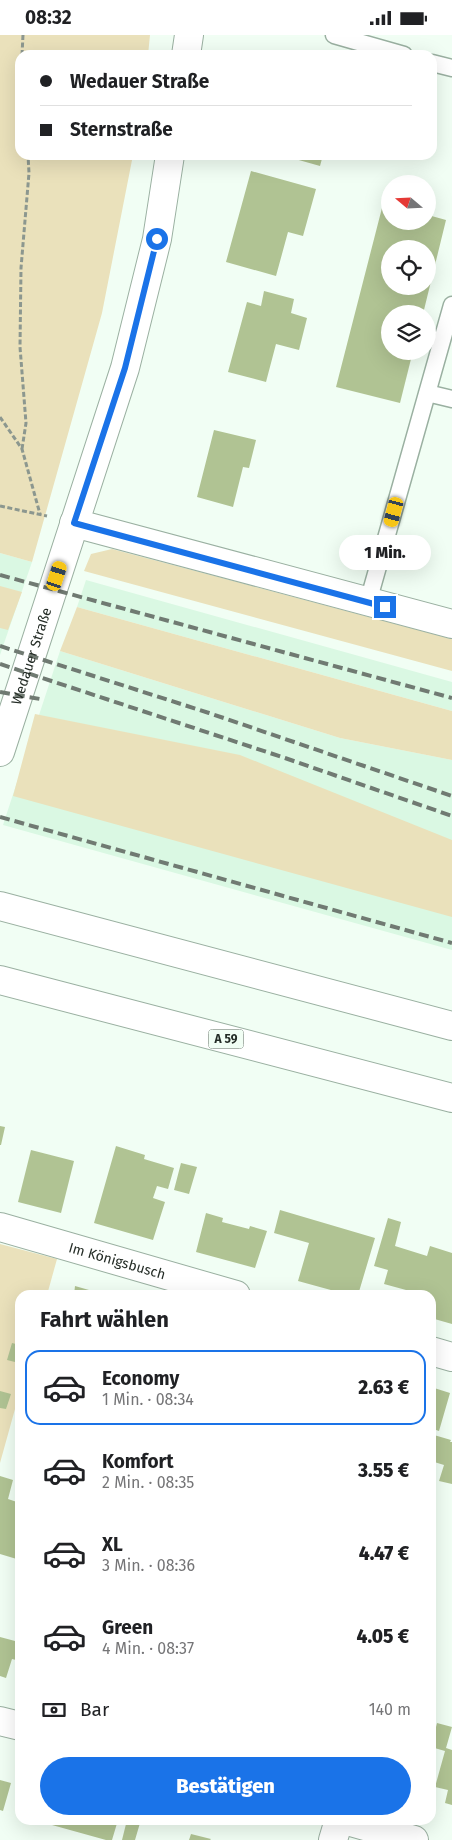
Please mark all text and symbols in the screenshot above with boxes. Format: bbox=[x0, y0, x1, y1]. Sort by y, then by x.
text: 08:32 bbox=[25, 6, 72, 29]
text: Wedauer Straße bbox=[70, 70, 209, 93]
text: Sternstraße bbox=[70, 118, 173, 141]
north arrow bbox=[381, 175, 436, 230]
map controls bbox=[381, 175, 436, 360]
route start bbox=[146, 228, 168, 250]
button: locate bbox=[381, 240, 436, 295]
button: layers bbox=[381, 305, 436, 360]
car bbox=[382, 496, 405, 528]
callout: 1 Min. bbox=[339, 535, 431, 569]
text: 1 Min. bbox=[364, 543, 406, 562]
car bbox=[45, 559, 68, 593]
route end bbox=[374, 596, 396, 618]
street label: Wedauer Straße bbox=[8, 605, 55, 707]
road number: A 59 bbox=[208, 1029, 244, 1049]
street label: Im Königsbusch bbox=[67, 1239, 168, 1283]
text: Fahrt wählen bbox=[40, 1306, 169, 1333]
icon: car bbox=[42, 1365, 87, 1410]
text: Economy bbox=[102, 1367, 179, 1390]
text: 2.63 € bbox=[358, 1376, 409, 1399]
text: 1 Min. · 08:34 bbox=[102, 1390, 194, 1409]
icon: car bbox=[42, 1448, 87, 1493]
text: Komfort bbox=[102, 1450, 173, 1473]
text: 3.55 € bbox=[358, 1459, 409, 1482]
text: 2 Min. · 08:35 bbox=[102, 1473, 194, 1492]
icon: car bbox=[42, 1531, 87, 1576]
text: XL bbox=[102, 1533, 123, 1556]
text: 4.47 € bbox=[359, 1542, 409, 1565]
text: 3 Min. · 08:36 bbox=[102, 1556, 195, 1575]
icon: car bbox=[42, 1614, 87, 1659]
text: Green bbox=[102, 1616, 153, 1639]
text: 4.05 € bbox=[356, 1625, 409, 1648]
text: 4 Min. · 08:37 bbox=[102, 1639, 194, 1658]
icon: cash bbox=[40, 1696, 68, 1724]
text: Bar bbox=[80, 1698, 109, 1721]
text: 140 m bbox=[369, 1700, 411, 1719]
button: Bestätigen bbox=[40, 1757, 411, 1815]

